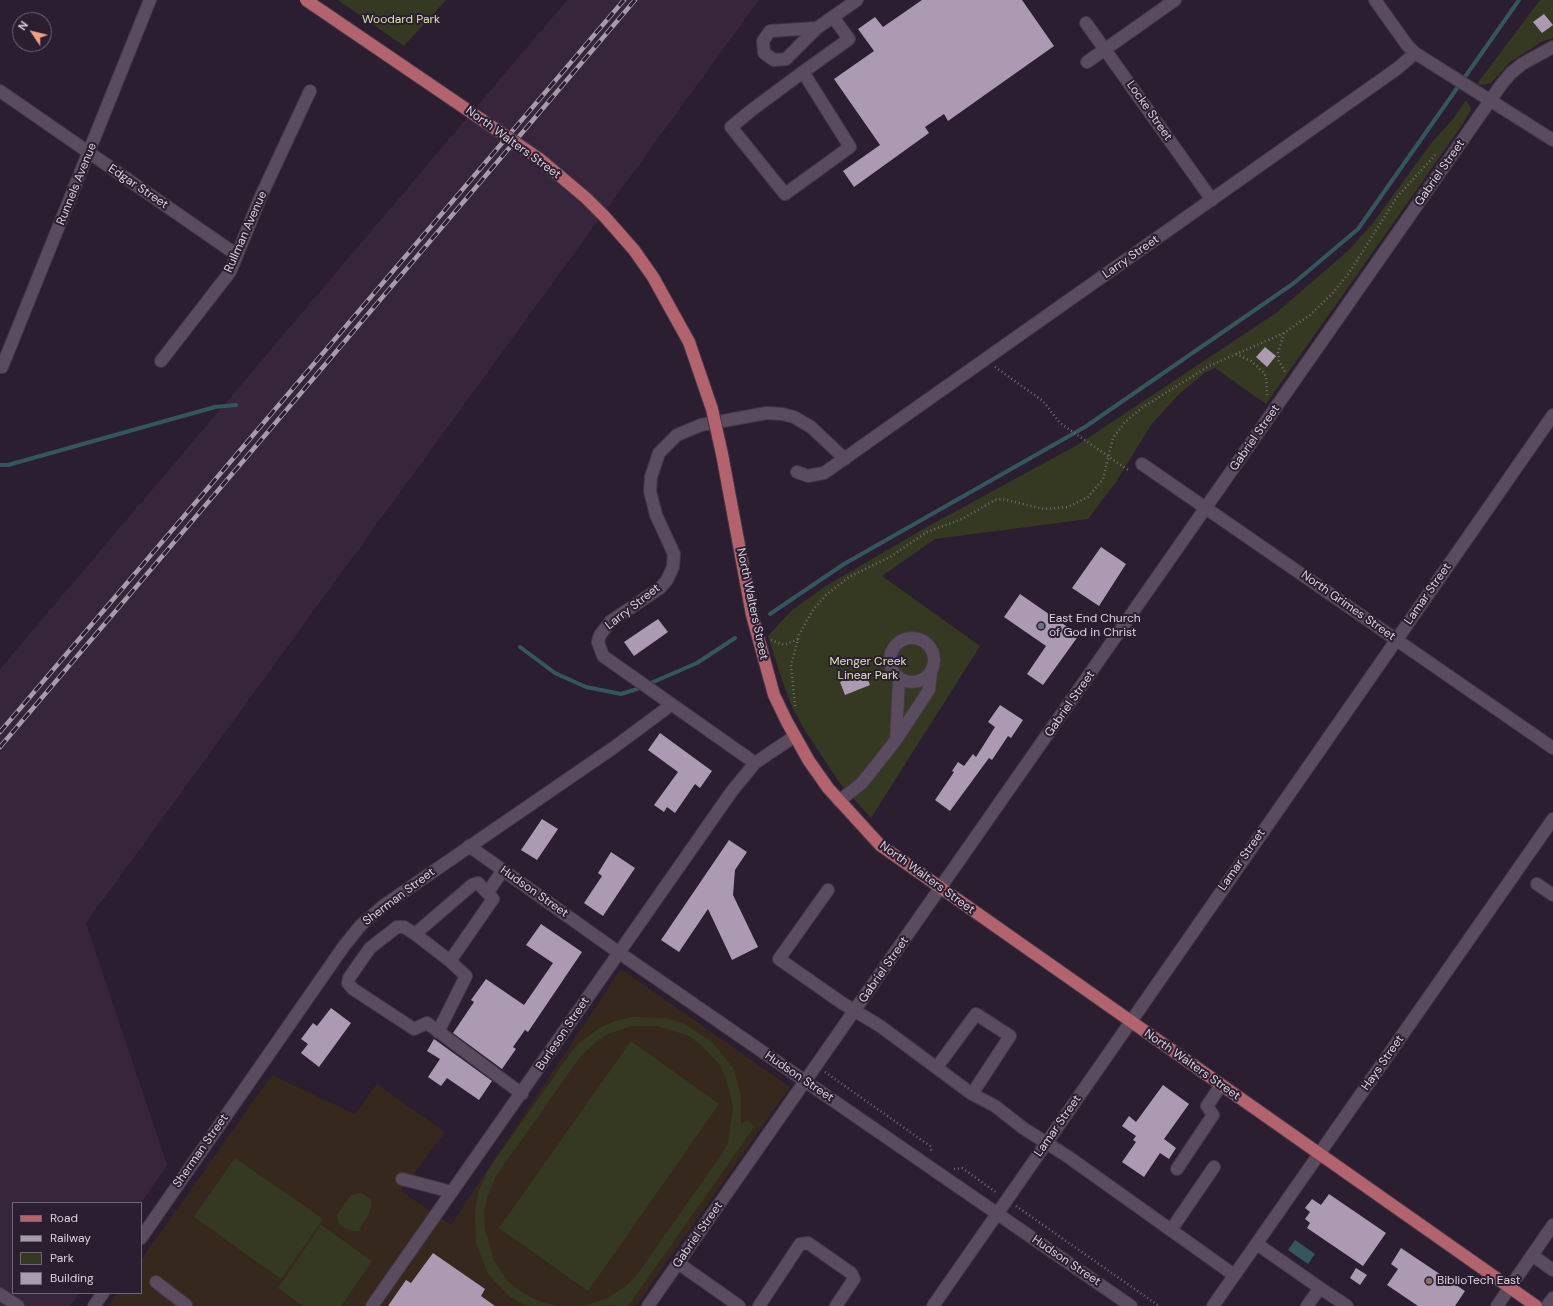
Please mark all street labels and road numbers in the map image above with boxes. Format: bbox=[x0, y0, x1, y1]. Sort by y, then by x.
street label: Locke Street bbox=[1123, 78, 1175, 144]
street label: North Walters Street bbox=[463, 104, 563, 182]
street label: Gabriel Street bbox=[1412, 137, 1468, 209]
street label: Runnels Avenue bbox=[54, 141, 100, 227]
street label: Edgar Street bbox=[105, 162, 171, 212]
street label: Rullman Avenue bbox=[222, 189, 270, 275]
street label: Larry Street bbox=[1100, 232, 1162, 282]
street label: Gabriel Street bbox=[1227, 402, 1283, 474]
street label: North Walters Street bbox=[733, 547, 771, 661]
street label: Lamar Street bbox=[1402, 560, 1454, 628]
street label: North Grimes Street bbox=[1298, 568, 1398, 644]
street label: Larry Street bbox=[603, 581, 663, 633]
street label: Gabriel Street bbox=[1042, 668, 1098, 740]
street label: Lamar Street bbox=[1216, 826, 1268, 894]
street label: North Walters Street bbox=[877, 839, 977, 917]
street label: Hudson Street bbox=[497, 863, 571, 921]
street label: Sherman Street bbox=[360, 865, 438, 929]
street label: Gabriel Street bbox=[856, 934, 912, 1006]
street label: Burleson Street bbox=[533, 995, 593, 1073]
street label: North Walters Street bbox=[1141, 1026, 1243, 1104]
street label: Hays Street bbox=[1359, 1033, 1407, 1093]
street label: Hudson Street bbox=[762, 1049, 836, 1105]
street label: Lamar Street bbox=[1032, 1092, 1084, 1160]
street label: Sherman Street bbox=[170, 1111, 232, 1191]
street label: Gabriel Street bbox=[670, 1199, 726, 1271]
street label: Hudson Street bbox=[1029, 1233, 1103, 1289]

